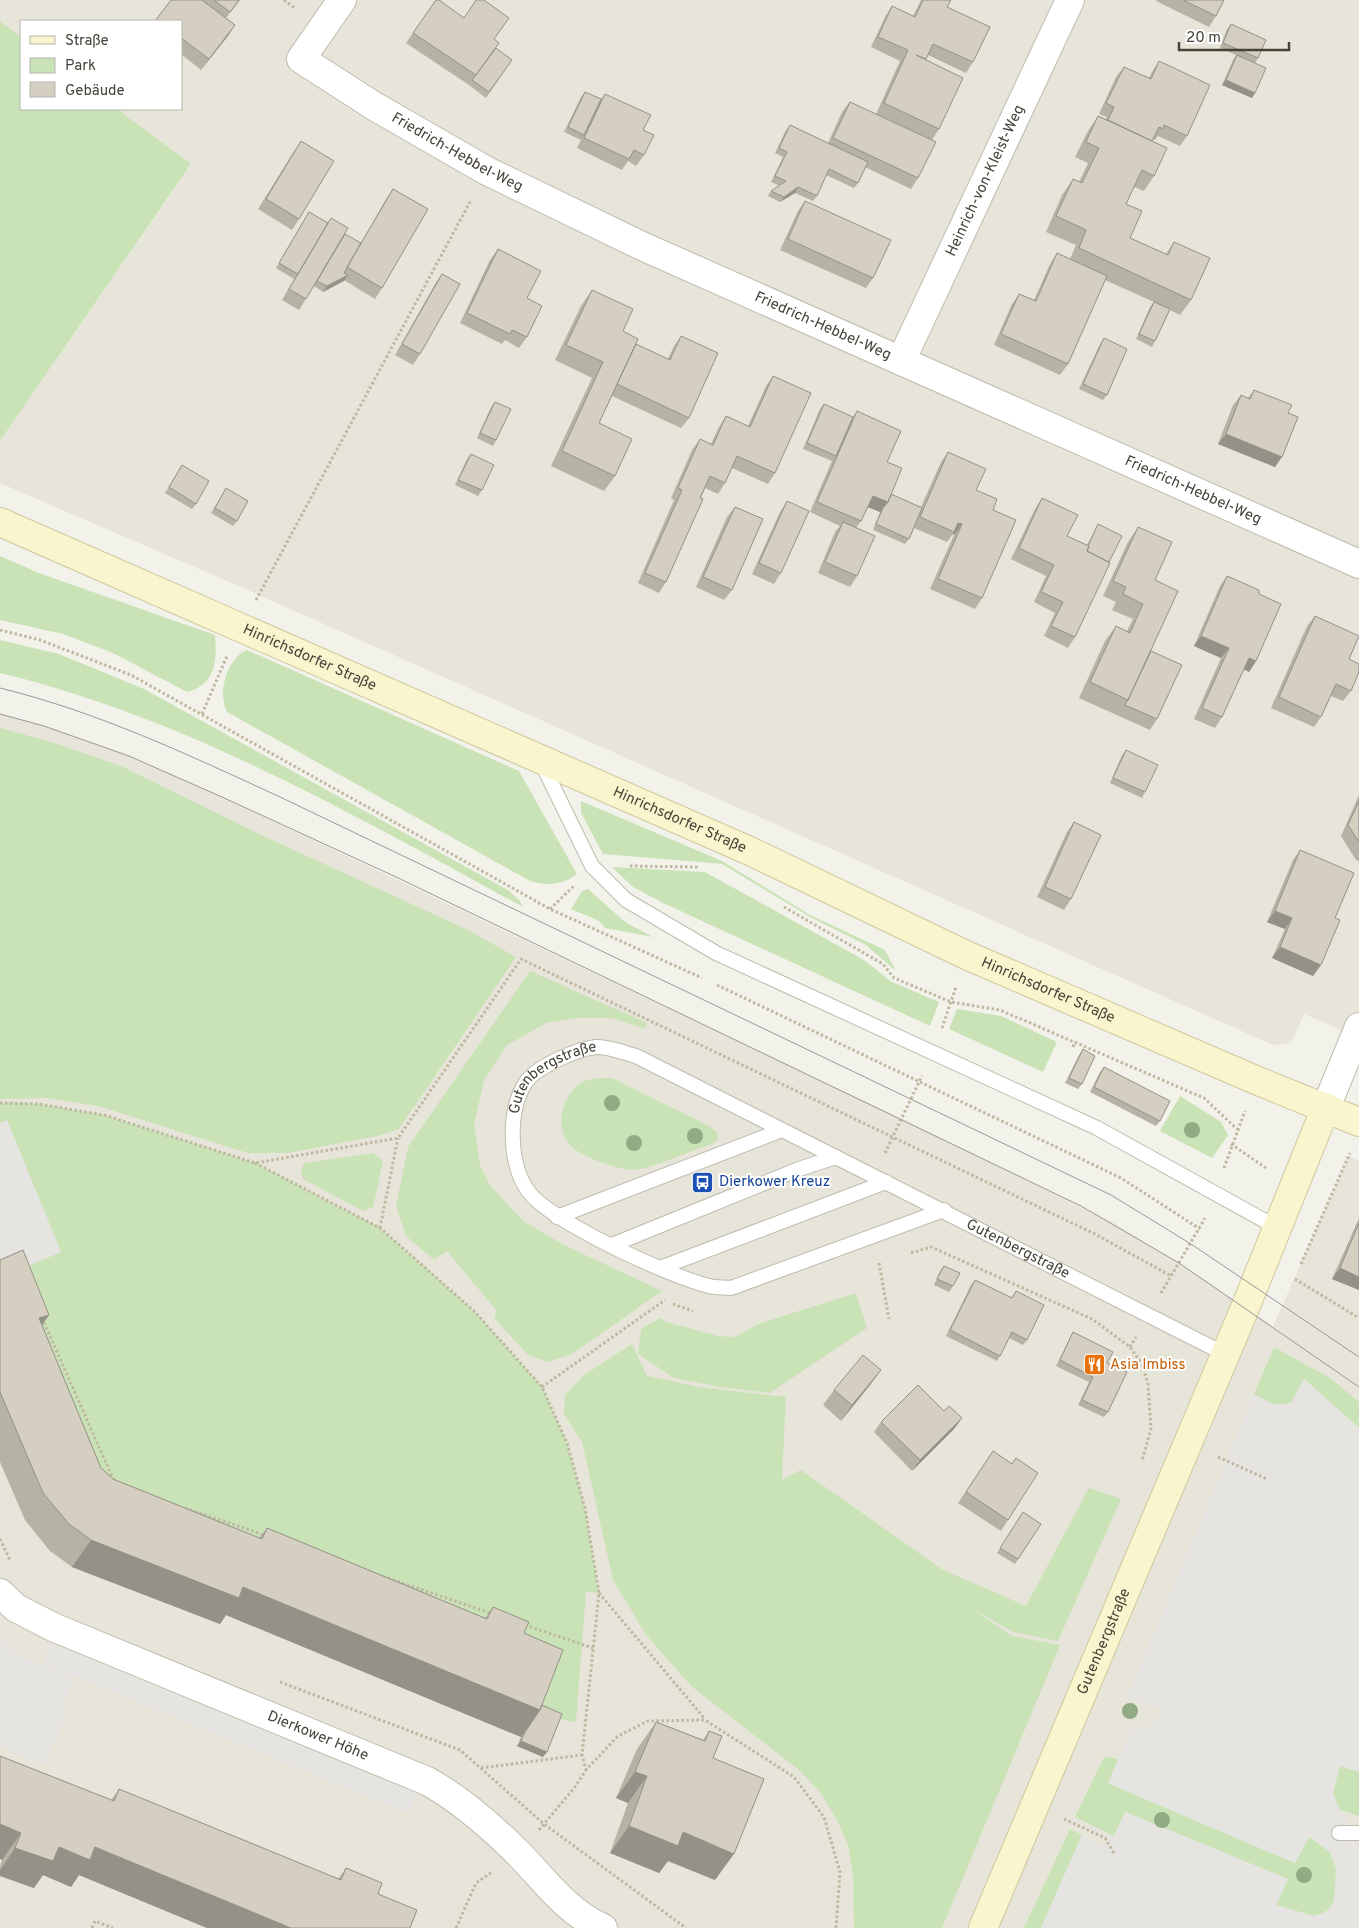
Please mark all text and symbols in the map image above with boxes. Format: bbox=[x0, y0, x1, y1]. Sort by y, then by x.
legend bbox=[20, 20, 182, 110]
scale bar bbox=[1179, 20, 1289, 52]
text: 20 m bbox=[1186, 29, 1221, 48]
text: Straße bbox=[65, 32, 109, 51]
text: Park bbox=[65, 57, 96, 76]
text: Gebäude bbox=[65, 82, 125, 101]
street label: Heinrich-von-Kleist-Weg bbox=[942, 102, 1029, 260]
street label: Friedrich-Hebbel-Weg bbox=[388, 108, 526, 196]
street label: Friedrich-Hebbel-Weg bbox=[751, 288, 894, 365]
street label: Friedrich-Hebbel-Weg bbox=[1122, 452, 1264, 529]
street label: Hinrichsdorfer Straße bbox=[240, 620, 379, 695]
street label: Hinrichsdorfer Straße bbox=[610, 783, 749, 858]
street label: Hinrichsdorfer Straße bbox=[978, 953, 1118, 1028]
street label: Gutenbergstraße bbox=[505, 1037, 598, 1116]
bus stop icon: Dierkower Kreuz bbox=[691, 1170, 715, 1194]
place label: Dierkower Kreuz bbox=[719, 1173, 830, 1192]
street label: Gutenbergstraße bbox=[963, 1215, 1073, 1283]
restaurant icon: Asia Imbiss bbox=[1082, 1353, 1106, 1377]
place label: Asia Imbiss bbox=[1110, 1356, 1186, 1375]
street label: Gutenbergstraße bbox=[1073, 1586, 1135, 1698]
street label: Dierkower Höhe bbox=[265, 1707, 371, 1765]

